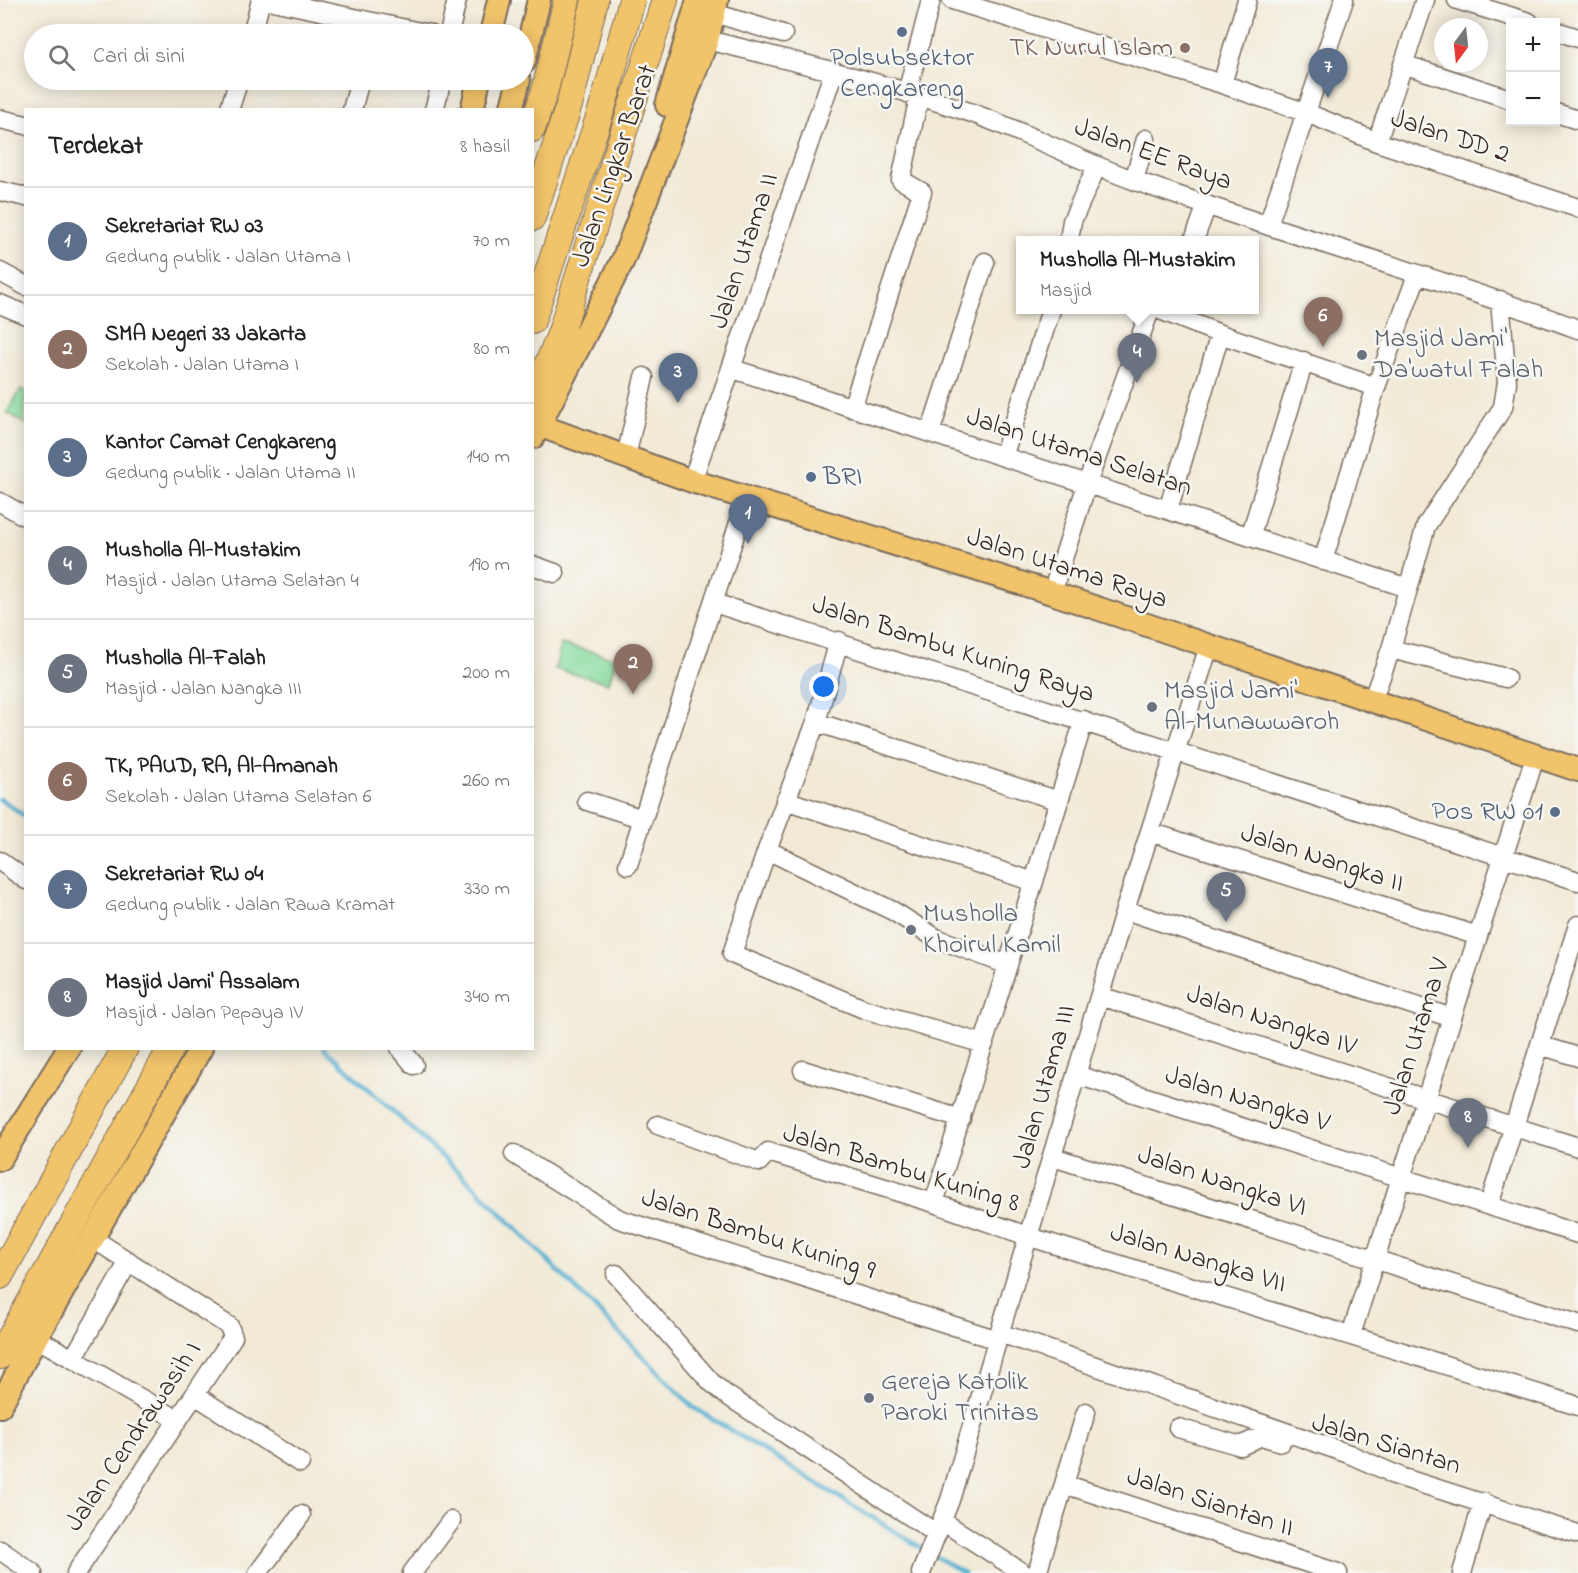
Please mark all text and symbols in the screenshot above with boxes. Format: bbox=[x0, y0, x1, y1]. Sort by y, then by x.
north arrow bbox=[1434, 18, 1488, 72]
map controls bbox=[1506, 18, 1560, 126]
button: + bbox=[1506, 18, 1560, 72]
search box bbox=[24, 24, 534, 90]
marker: Polsubsektor Cengkareng bbox=[895, 25, 909, 39]
place label: TK Nurul Islam bbox=[1009, 29, 1173, 68]
place label: Polsubsektor Cengkareng bbox=[830, 39, 975, 109]
icon: search bbox=[45, 41, 78, 74]
text: Cari di sini bbox=[93, 41, 185, 73]
marker: TK Nurul Islam bbox=[1178, 41, 1192, 55]
pin: 7 bbox=[1308, 48, 1348, 98]
street label: Jalan Lingkar Barat bbox=[562, 59, 668, 273]
button: − bbox=[1506, 72, 1560, 126]
street label: Jalan DD 2 bbox=[1385, 99, 1515, 175]
street label: Jalan EE Raya bbox=[1069, 108, 1237, 202]
text: Terdekat bbox=[48, 128, 143, 166]
text: 8 hasil bbox=[460, 133, 510, 162]
street label: Jalan Utama II bbox=[700, 168, 790, 334]
text: Sekretariat RW 03 bbox=[105, 211, 263, 243]
text: 1 bbox=[64, 227, 71, 256]
text: 70 m bbox=[473, 227, 510, 256]
popup bbox=[1016, 236, 1259, 314]
text: Gedung publik · Jalan Utama I bbox=[105, 243, 351, 272]
text: Musholla Al-Mustakim bbox=[1040, 245, 1235, 277]
text: Masjid bbox=[1040, 277, 1092, 306]
pin: 6 bbox=[1304, 298, 1342, 347]
text: SMA Negeri 33 Jakarta bbox=[105, 319, 306, 351]
place label: Masjid Jami' Da'watul Falah bbox=[1373, 320, 1543, 390]
pin: 4 bbox=[1118, 334, 1156, 383]
text: 2 bbox=[63, 335, 72, 364]
text: 80 m bbox=[473, 335, 510, 364]
marker: Masjid Jami' Da'watul Falah bbox=[1355, 348, 1369, 362]
text: Sekolah · Jalan Utama I bbox=[105, 351, 299, 380]
pin: 3 bbox=[658, 354, 698, 403]
street label: Jalan Utama Selatan bbox=[961, 398, 1197, 508]
text: Kantor Camat Cengkareng bbox=[105, 427, 336, 459]
text: 3 bbox=[63, 443, 72, 472]
text: 140 m bbox=[466, 443, 510, 472]
place label: BRI bbox=[822, 458, 862, 497]
text: Gedung publik · Jalan Utama II bbox=[105, 459, 356, 488]
marker: BRI bbox=[804, 470, 818, 484]
pin: 1 bbox=[728, 494, 768, 544]
street label: Jalan Utama Raya bbox=[962, 518, 1172, 620]
text: Musholla Al-Mustakim bbox=[105, 535, 301, 567]
text: 4 bbox=[63, 551, 72, 580]
text: 190 m bbox=[468, 551, 510, 580]
text: Masjid · Jalan Utama Selatan 4 bbox=[105, 567, 359, 596]
street label: Jalan Bambu Kuning Raya bbox=[807, 586, 1099, 714]
text: Musholla Al-Falah bbox=[105, 643, 266, 675]
pin: 2 bbox=[614, 644, 652, 694]
text: 5 bbox=[62, 659, 73, 688]
text: 200 m bbox=[462, 659, 510, 688]
your location bbox=[809, 672, 838, 701]
place label: Masjid Jami' Al-Munawwaroh bbox=[1164, 672, 1339, 742]
text: Masjid · Jalan Nangka III bbox=[105, 675, 302, 704]
marker: Masjid Jami' Al-Munawwaroh bbox=[1145, 700, 1159, 714]
text: TK, PAUD, RA, Al-Amanah bbox=[105, 751, 338, 783]
text: 6 bbox=[63, 767, 72, 796]
text: 260 m bbox=[462, 767, 510, 796]
text: Sekolah · Jalan Utama Selatan 6 bbox=[105, 783, 371, 812]
place label: Pos RW 01 bbox=[1432, 793, 1543, 832]
marker: Pos RW 01 bbox=[1548, 805, 1562, 819]
street label: Jalan Nangka II bbox=[1235, 814, 1409, 904]
text: Sekretariat RW 04 bbox=[105, 859, 263, 891]
pin: 5 bbox=[1206, 872, 1246, 922]
text: 7 bbox=[63, 875, 72, 904]
text: 330 m bbox=[464, 875, 510, 904]
text: Gedung publik · Jalan Rawa Kramat bbox=[105, 891, 395, 920]
place label: Musholla Khoirul Kamil bbox=[923, 895, 1061, 965]
marker: Musholla Khoirul Kamil bbox=[904, 923, 918, 937]
street label: Jalan Utama V bbox=[1373, 953, 1461, 1120]
text: Masjid Jami' Assalam bbox=[105, 967, 300, 999]
street label: Jalan Nangka IV bbox=[1181, 975, 1361, 1067]
text: 8 bbox=[64, 983, 71, 1012]
text: 340 m bbox=[464, 983, 510, 1012]
text: Masjid · Jalan Pepaya IV bbox=[105, 999, 303, 1028]
street label: Jalan Utama III bbox=[1003, 1000, 1087, 1174]
street label: Jalan Nangka V bbox=[1160, 1057, 1334, 1144]
pin: 8 bbox=[1448, 1098, 1488, 1148]
street label: Jalan Bambu Kuning 8 bbox=[778, 1114, 1024, 1224]
street label: Jalan Nangka VI bbox=[1132, 1136, 1312, 1228]
street label: Jalan Bambu Kuning 9 bbox=[636, 1179, 880, 1291]
street label: Jalan Nangka VII bbox=[1105, 1214, 1291, 1304]
street label: Jalan Cendrawasih I bbox=[56, 1334, 212, 1540]
place label: Gereja Katolik Paroki Trinitas bbox=[881, 1363, 1039, 1433]
marker: Gereja Katolik Paroki Trinitas bbox=[862, 1391, 876, 1405]
street label: Jalan Siantan bbox=[1307, 1404, 1465, 1486]
street label: Jalan Siantan II bbox=[1122, 1458, 1298, 1548]

